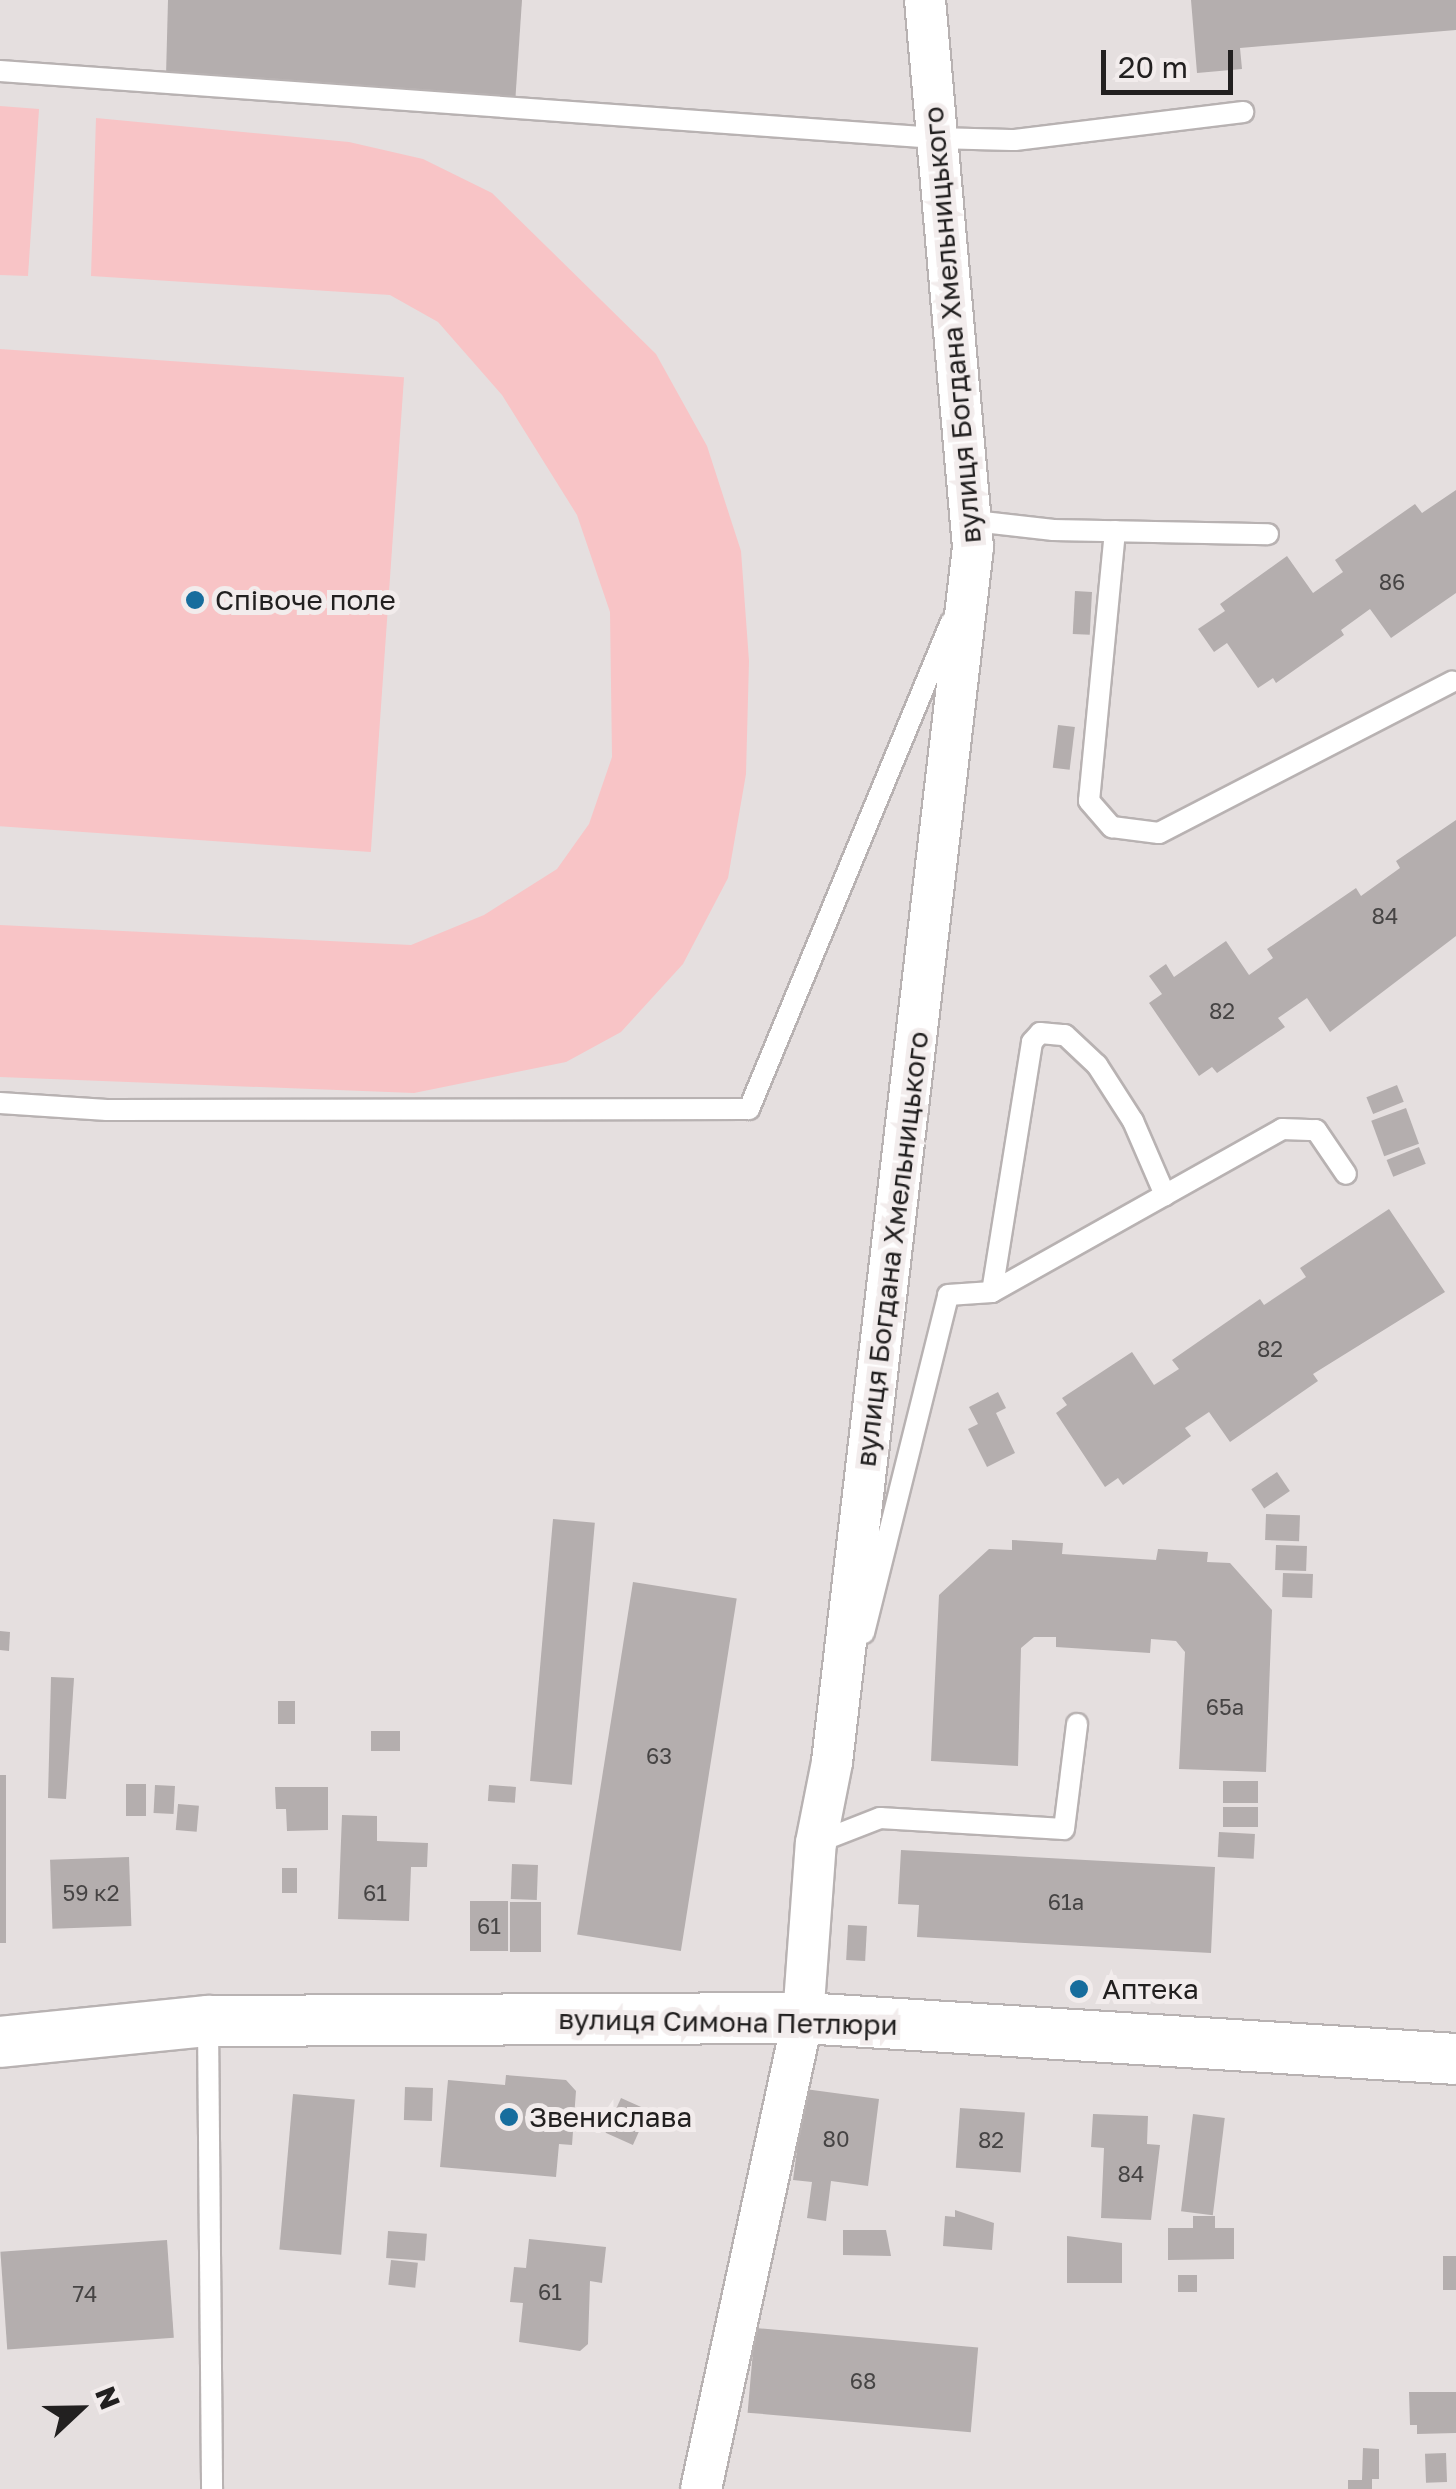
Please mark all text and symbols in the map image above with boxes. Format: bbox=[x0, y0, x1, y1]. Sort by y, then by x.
scale bar bbox=[1106, 30, 1238, 92]
text: 20 m bbox=[1118, 49, 1188, 85]
street label: вулиця Богдана Хмельницького bbox=[916, 105, 988, 545]
house number: 86 bbox=[1379, 569, 1405, 595]
place label: Співоче поле bbox=[215, 583, 396, 617]
marker: Співоче поле bbox=[184, 589, 206, 611]
house number: 84 bbox=[1372, 903, 1398, 929]
house number: 82 bbox=[1209, 998, 1235, 1024]
street label: вулиця Богдана Хмельницького bbox=[849, 1029, 935, 1469]
house number: 82 bbox=[1257, 1336, 1283, 1362]
house number: 65а bbox=[1206, 1694, 1244, 1720]
house number: 63 bbox=[646, 1743, 672, 1769]
house number: 59 к2 bbox=[63, 1880, 119, 1906]
house number: 61 bbox=[363, 1880, 387, 1906]
house number: 61а bbox=[1048, 1889, 1084, 1915]
house number: 61 bbox=[477, 1913, 501, 1939]
place label: Аптека bbox=[1102, 1972, 1199, 2006]
marker: Аптека bbox=[1066, 1976, 1092, 2002]
street label: вулиця Симона Петлюри bbox=[558, 2002, 898, 2042]
place label: Звенислава bbox=[529, 2100, 692, 2134]
marker: Звенислава bbox=[498, 2106, 520, 2128]
house number: 80 bbox=[822, 2126, 850, 2152]
house number: 82 bbox=[978, 2127, 1004, 2153]
house number: 84 bbox=[1118, 2161, 1144, 2187]
house number: 61 bbox=[538, 2279, 562, 2305]
house number: 74 bbox=[72, 2281, 98, 2307]
north arrow bbox=[30, 2359, 130, 2459]
house number: 68 bbox=[850, 2368, 876, 2394]
text: N bbox=[89, 2382, 128, 2414]

